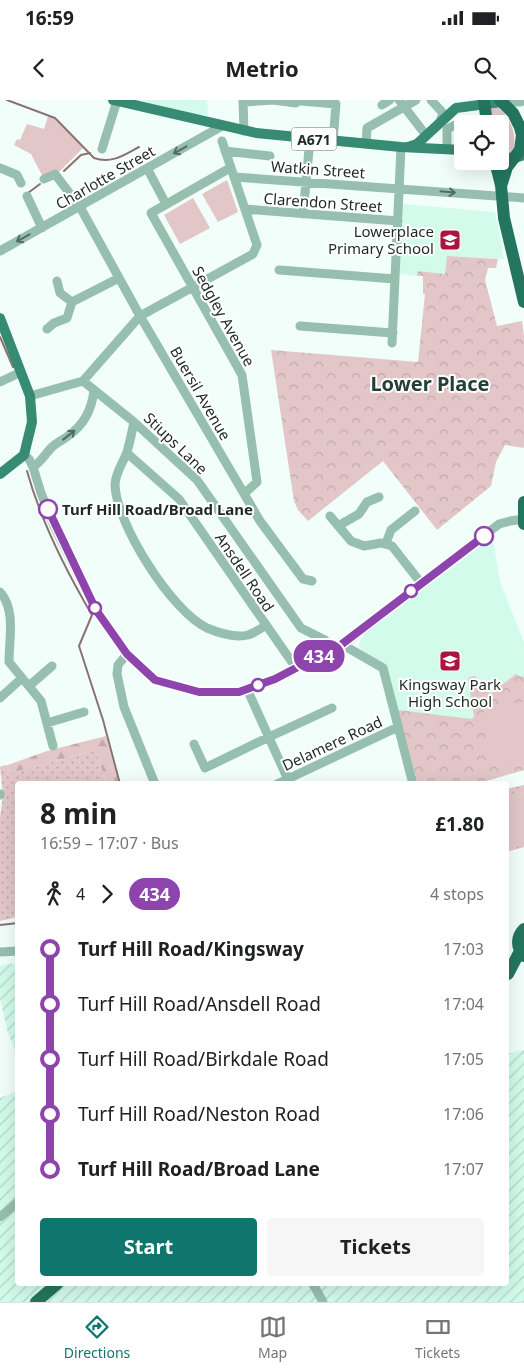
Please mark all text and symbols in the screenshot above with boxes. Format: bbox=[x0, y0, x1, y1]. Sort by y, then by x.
text: 16:59 bbox=[25, 5, 74, 31]
text: Metrio bbox=[225, 53, 299, 83]
icon: back bbox=[25, 54, 53, 82]
icon: search bbox=[471, 54, 499, 82]
map controls bbox=[454, 115, 509, 170]
button: locate bbox=[454, 115, 509, 170]
road number: A671 bbox=[292, 128, 336, 150]
street label: Charlotte Street bbox=[52, 140, 159, 214]
one-way arrow bbox=[172, 145, 187, 155]
street label: Watkin Street bbox=[270, 156, 366, 182]
street label: Clarendon Street bbox=[263, 188, 384, 216]
one-way arrow bbox=[440, 188, 456, 197]
place label: Lowerplace Primary School bbox=[328, 221, 434, 258]
school or university icon: Lowerplace Primary School bbox=[438, 228, 462, 252]
one-way arrow bbox=[16, 234, 31, 243]
street label: Sedgley Avenue bbox=[188, 262, 260, 370]
street label: Buersil Avenue bbox=[166, 342, 236, 444]
district label: Lower Place bbox=[370, 370, 490, 397]
street label: Stiups Lane bbox=[140, 408, 212, 478]
one-way arrow bbox=[62, 429, 75, 440]
marker: Turf Hill Road/Broad Lane bbox=[38, 499, 58, 519]
place label: Turf Hill Road/Broad Lane bbox=[62, 499, 253, 519]
unlabelled marker bbox=[474, 526, 494, 546]
street label: Ansdell Road bbox=[211, 529, 279, 615]
unlabelled marker bbox=[404, 584, 418, 598]
unlabelled marker bbox=[88, 601, 102, 615]
line badge: 434 bbox=[290, 640, 348, 672]
text: 434 bbox=[304, 644, 334, 668]
school or university icon: Kingsway Park High School bbox=[438, 649, 462, 673]
place label: Kingsway Park High School bbox=[399, 674, 501, 711]
unlabelled marker bbox=[251, 678, 265, 692]
street label: Delamere Road bbox=[279, 711, 385, 775]
text: 8 min bbox=[40, 794, 117, 832]
text: £1.80 bbox=[435, 811, 484, 837]
text: 16:59 – 17:07 · Bus bbox=[40, 832, 179, 854]
icon: walk bbox=[40, 880, 68, 908]
icon: forward bbox=[93, 880, 121, 908]
text: 434 bbox=[139, 882, 170, 906]
text: 4 bbox=[76, 883, 85, 905]
text: 4 stops bbox=[430, 883, 484, 905]
text: Turf Hill Road/Kingsway bbox=[78, 936, 304, 962]
text: 17:03 bbox=[443, 938, 484, 960]
text: Turf Hill Road/Ansdell Road bbox=[78, 991, 321, 1017]
text: 17:04 bbox=[443, 993, 484, 1015]
text: Turf Hill Road/Birkdale Road bbox=[78, 1046, 329, 1072]
text: 17:05 bbox=[443, 1048, 484, 1070]
text: Turf Hill Road/Neston Road bbox=[78, 1101, 320, 1127]
text: 17:06 bbox=[443, 1103, 484, 1125]
text: Turf Hill Road/Broad Lane bbox=[78, 1156, 320, 1182]
text: 17:07 bbox=[443, 1158, 484, 1180]
button: Start bbox=[40, 1218, 257, 1276]
button: Tickets bbox=[267, 1218, 484, 1276]
tab: Directions bbox=[64, 1313, 130, 1362]
tab: Map bbox=[258, 1313, 287, 1362]
tab: Tickets bbox=[415, 1313, 460, 1362]

